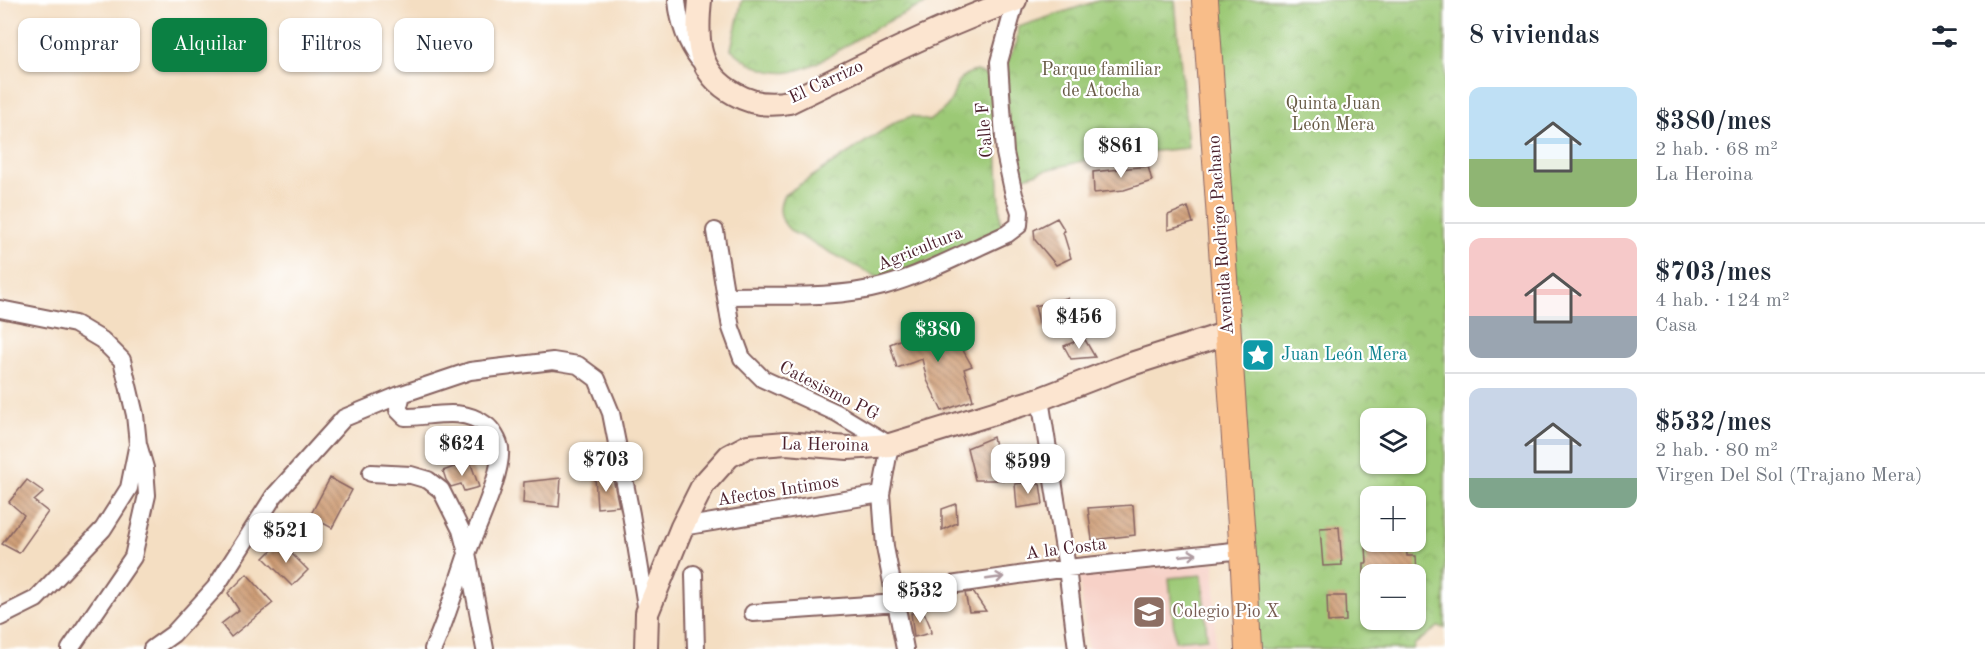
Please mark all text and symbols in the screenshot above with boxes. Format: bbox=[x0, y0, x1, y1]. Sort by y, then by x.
chip: Comprar bbox=[18, 18, 140, 72]
chip: Alquilar bbox=[152, 18, 267, 72]
chip: Filtros bbox=[279, 18, 382, 72]
chip: Nuevo bbox=[394, 18, 494, 72]
icon: filters bbox=[1928, 20, 1961, 53]
text: 8 viviendas bbox=[1469, 23, 1599, 49]
street label: El Carrizo bbox=[786, 57, 866, 107]
park label: Parque familiar de Atocha bbox=[1041, 61, 1161, 100]
park label: Quinta Juan León Mera bbox=[1286, 95, 1381, 134]
street label: Calle F bbox=[974, 101, 996, 159]
text: $380/mes bbox=[1655, 109, 1771, 135]
icon: home bbox=[1517, 111, 1589, 183]
pin: $861 bbox=[1085, 128, 1157, 179]
street label: Avenida Rodrigo Pachano bbox=[1205, 134, 1237, 335]
text: $861 bbox=[1098, 137, 1144, 157]
text: 2 hab. · 68 m² bbox=[1655, 140, 1778, 160]
text: La Heroina bbox=[1655, 165, 1753, 185]
street label: Agricultura bbox=[875, 224, 965, 274]
text: $703/mes bbox=[1655, 260, 1771, 286]
icon: home bbox=[1517, 262, 1589, 334]
text: 4 hab. · 124 m² bbox=[1655, 291, 1789, 311]
pin: $456 bbox=[1043, 299, 1115, 350]
text: $456 bbox=[1056, 308, 1102, 328]
pin: $380 bbox=[902, 312, 974, 363]
text: Casa bbox=[1655, 316, 1697, 336]
text: $380 bbox=[915, 321, 961, 341]
place icon: Juan León Mera bbox=[1240, 337, 1276, 373]
place label: Juan León Mera bbox=[1281, 346, 1408, 364]
street label: Catesismo PG bbox=[776, 358, 882, 424]
map controls bbox=[1360, 408, 1426, 630]
button: layers bbox=[1360, 408, 1426, 474]
text: $532/mes bbox=[1655, 410, 1771, 436]
icon: home bbox=[1517, 412, 1589, 484]
pin: $624 bbox=[426, 426, 498, 477]
text: $624 bbox=[439, 435, 485, 455]
street label: La Heroina bbox=[781, 435, 869, 455]
text: 2 hab. · 80 m² bbox=[1655, 441, 1778, 461]
pin: $703 bbox=[570, 442, 642, 493]
pin: $599 bbox=[992, 444, 1064, 495]
text: $703 bbox=[583, 451, 629, 471]
text: $599 bbox=[1005, 453, 1051, 473]
text: Virgen Del Sol (Trajano Mera) bbox=[1655, 466, 1922, 486]
street label: Afectos Intimos bbox=[716, 472, 840, 510]
button: + bbox=[1360, 486, 1426, 552]
pin: $521 bbox=[250, 513, 322, 564]
text: $521 bbox=[263, 522, 309, 542]
street label: A la Costa bbox=[1024, 535, 1108, 563]
one-way arrow bbox=[1178, 549, 1198, 560]
button: − bbox=[1360, 564, 1426, 630]
pin: $532 bbox=[884, 573, 956, 624]
one-way arrow bbox=[984, 573, 1004, 584]
text: $532 bbox=[897, 582, 943, 602]
school or university icon: Colegio Pio X bbox=[1131, 594, 1167, 630]
place label: Colegio Pio X bbox=[1172, 603, 1280, 621]

